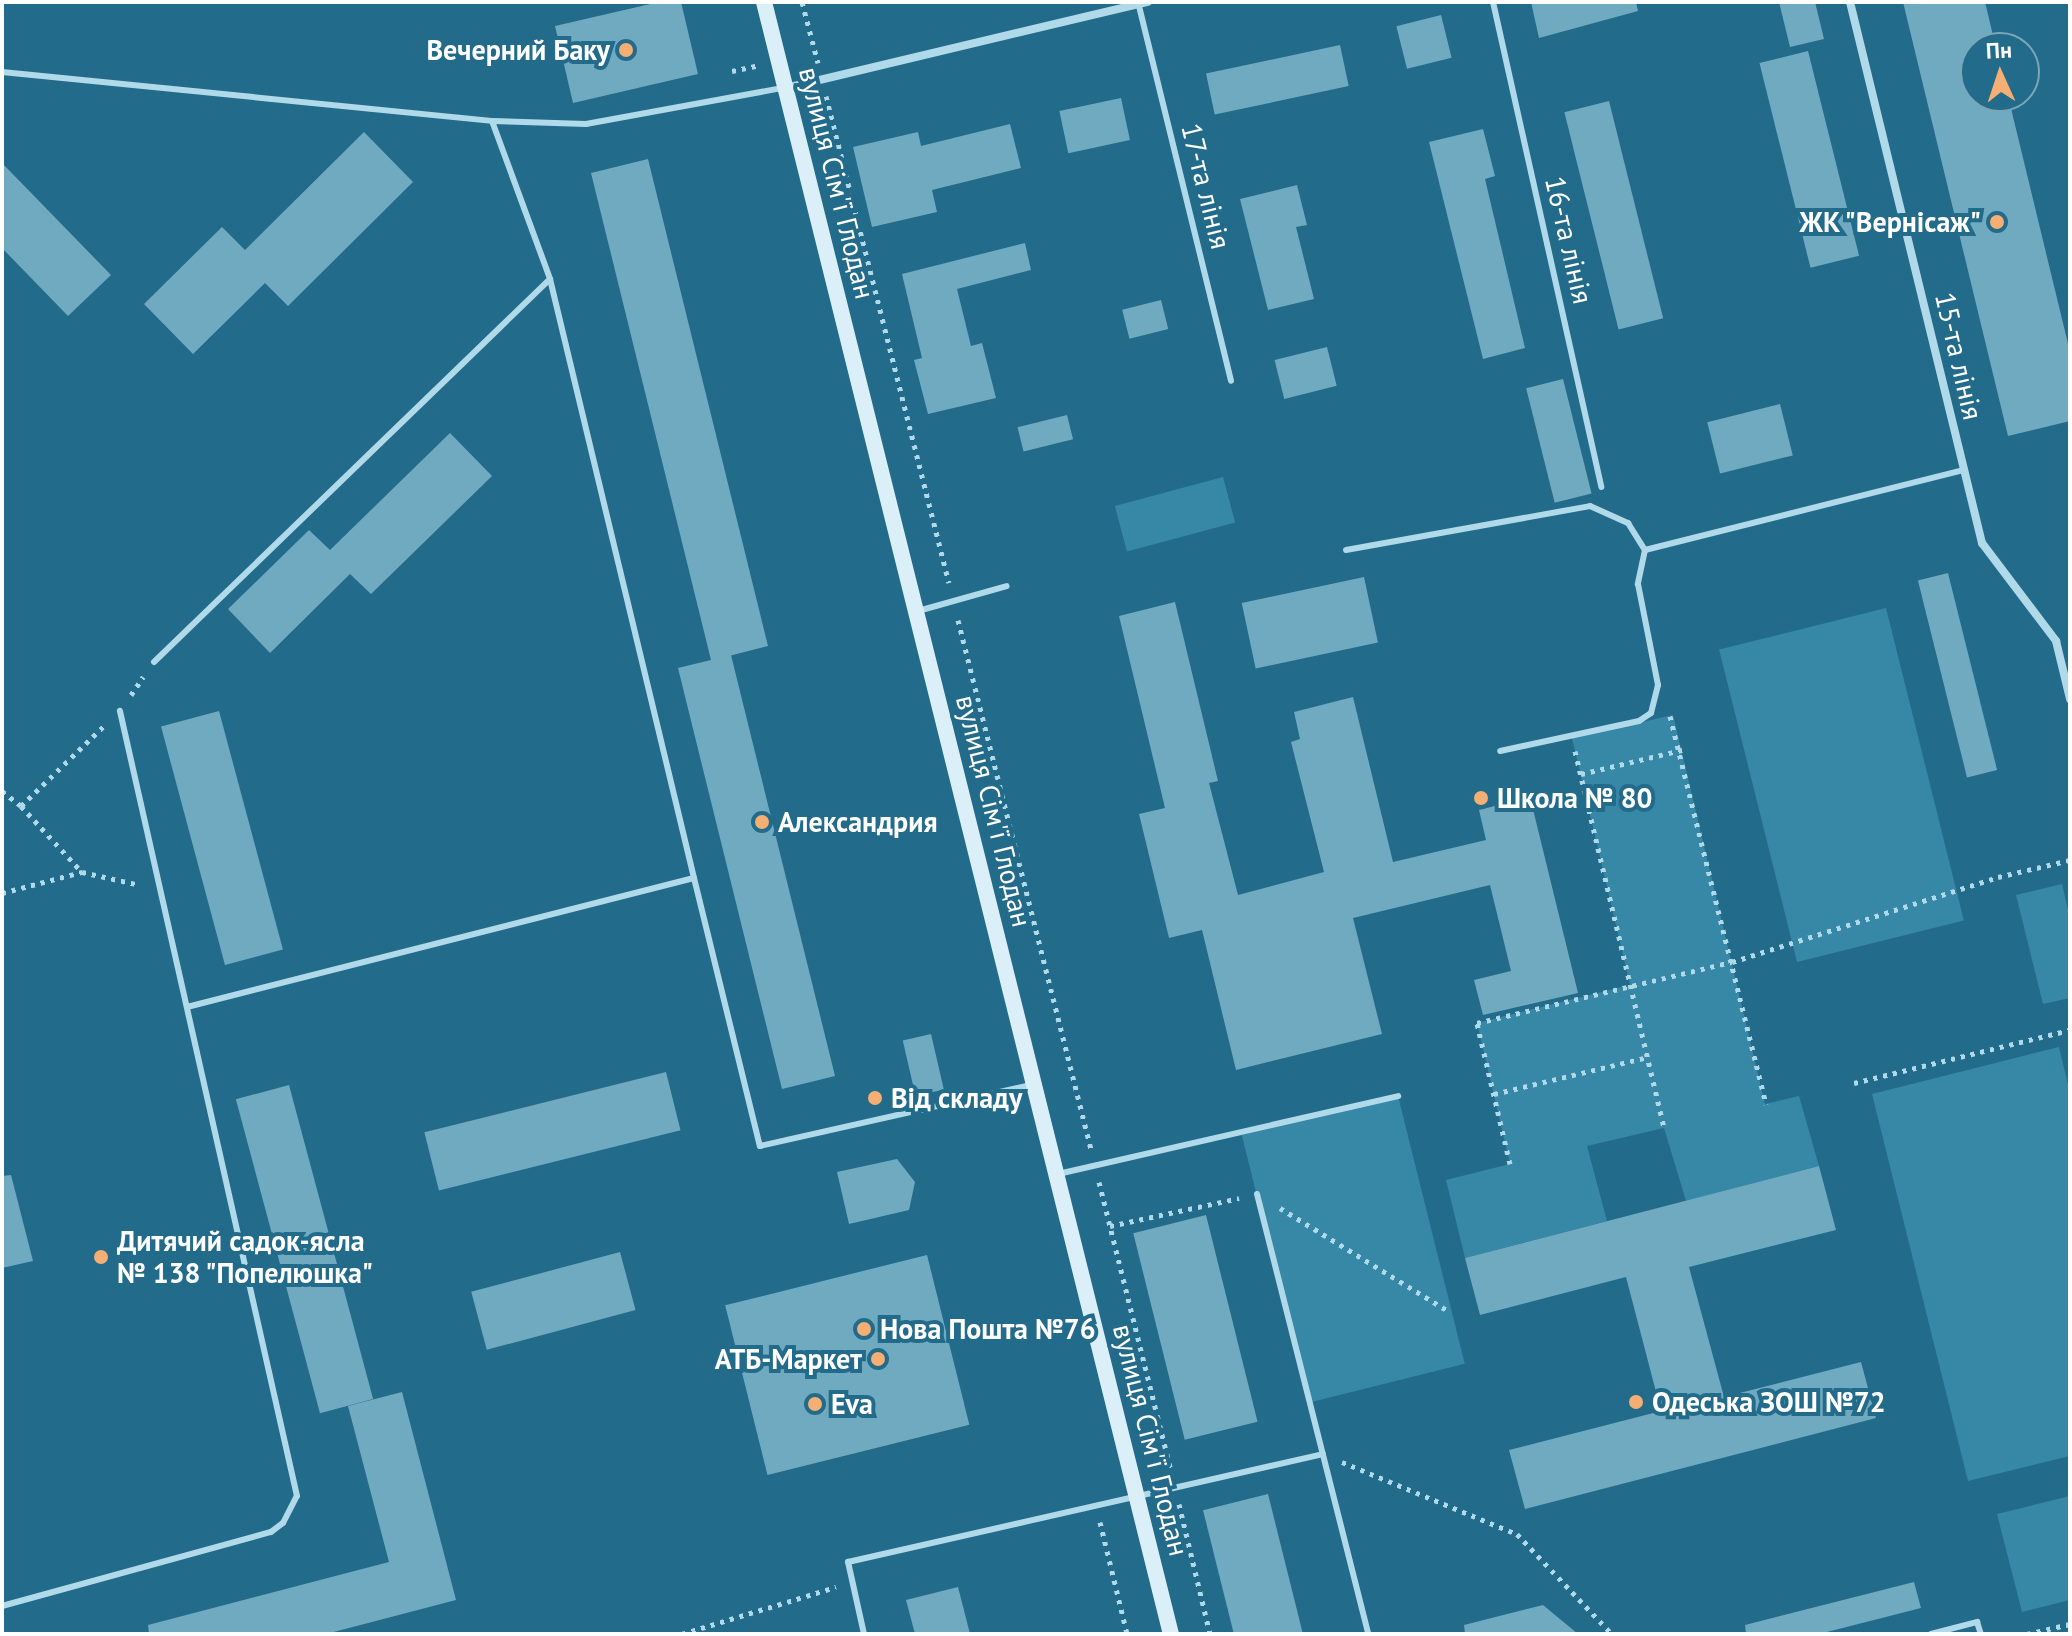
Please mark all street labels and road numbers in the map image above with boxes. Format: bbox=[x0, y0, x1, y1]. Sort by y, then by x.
street label: вулиця Сім'ї Глодан bbox=[792, 64, 882, 302]
street label: 17-та лінія bbox=[1174, 120, 1238, 252]
street label: 16-та лінія bbox=[1538, 173, 1600, 307]
street label: 15-та лінія bbox=[1928, 289, 1990, 423]
street label: вулиця Сім'ї Глодан bbox=[949, 692, 1039, 930]
street label: вулиця Сім'ї Глодан bbox=[1106, 1321, 1196, 1559]

